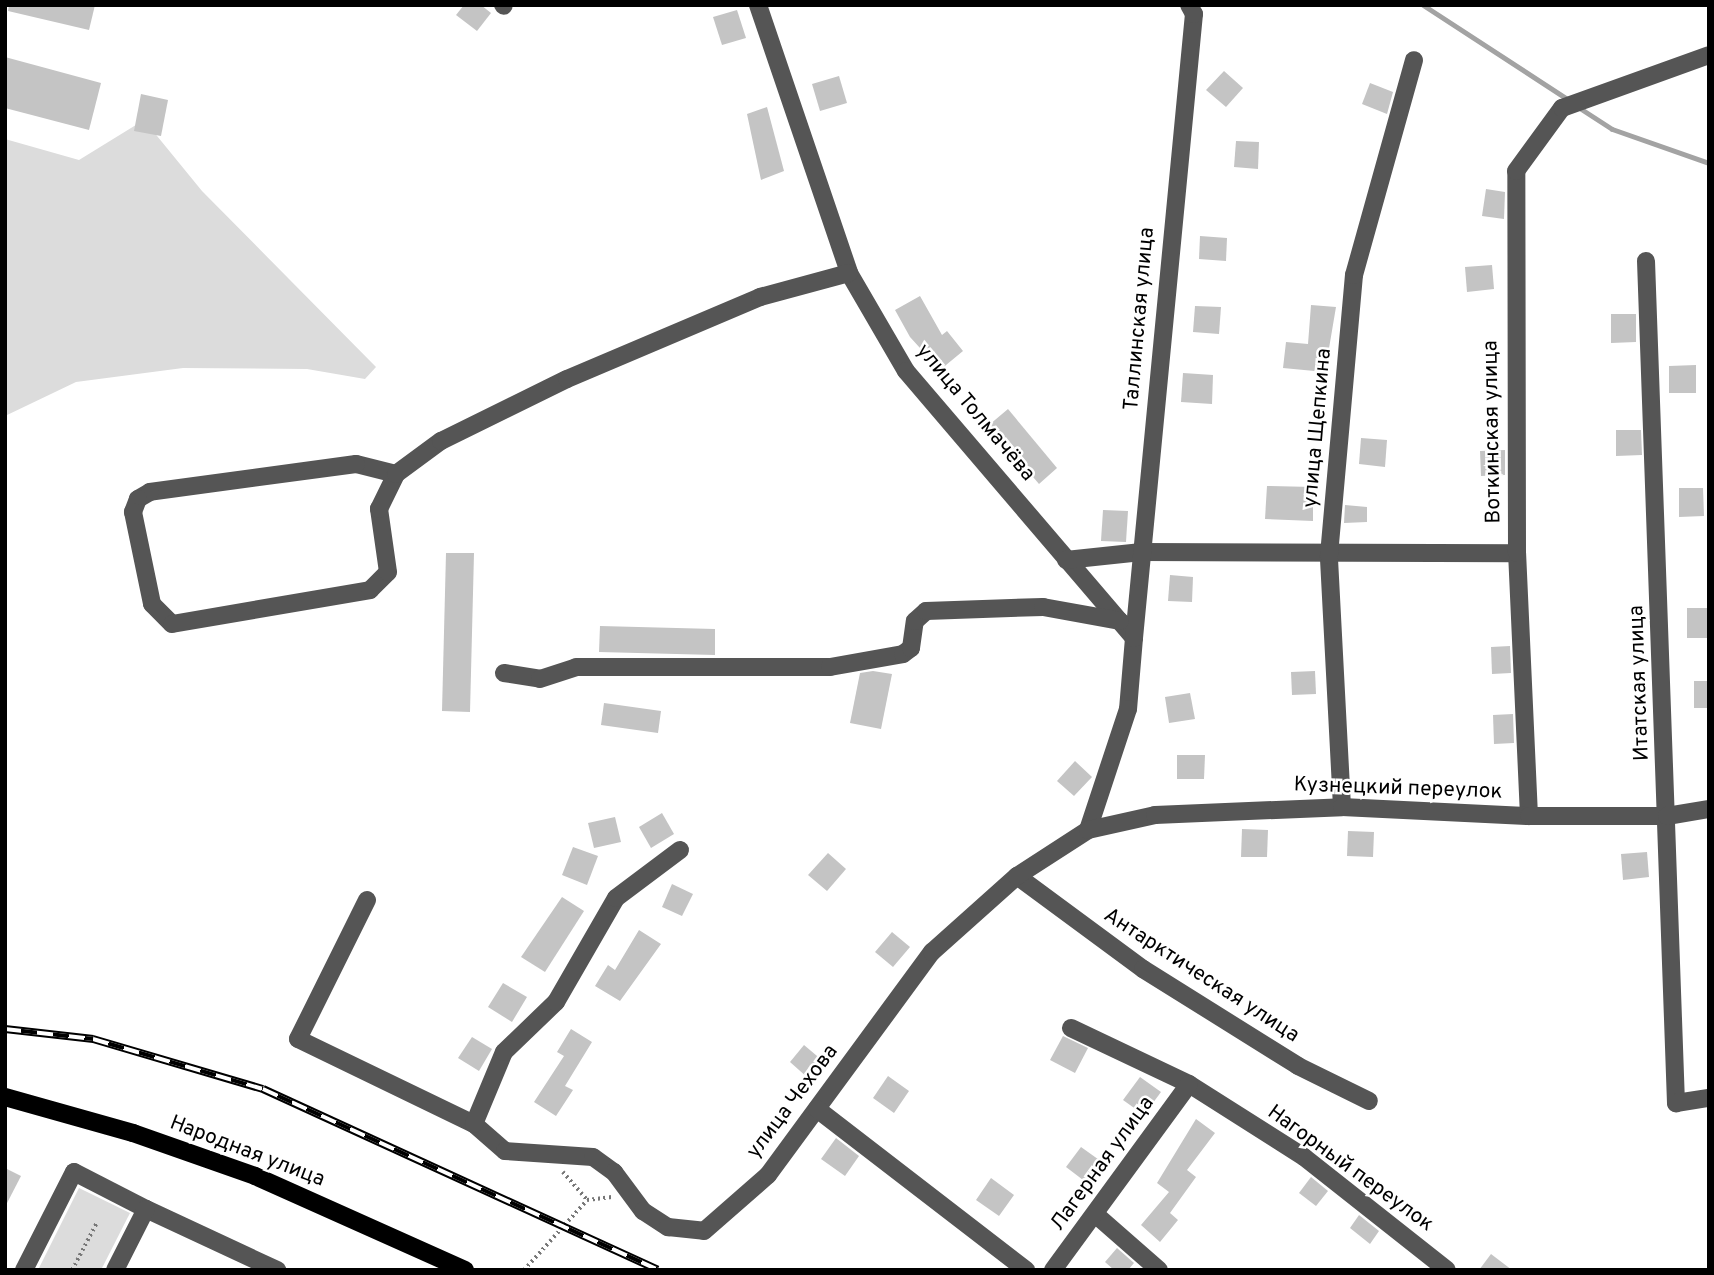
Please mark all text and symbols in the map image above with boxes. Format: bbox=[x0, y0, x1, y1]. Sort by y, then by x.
street label: Таллинская улица bbox=[1119, 226, 1161, 412]
street label: улица Толмачёва bbox=[910, 339, 1040, 487]
street label: Воткинская улица bbox=[1479, 340, 1507, 524]
street label: улица Щепкина bbox=[1298, 347, 1338, 509]
street label: Итатская улица bbox=[1625, 605, 1655, 761]
street label: Кузнецкий переулок bbox=[1293, 773, 1503, 805]
street label: Антарктическая улица bbox=[1099, 903, 1303, 1049]
street label: улица Чехова bbox=[742, 1040, 844, 1164]
street label: Лагерная улица bbox=[1046, 1092, 1160, 1236]
street label: Нагорный переулок bbox=[1262, 1100, 1438, 1238]
street label: Народная улица bbox=[166, 1111, 328, 1193]

